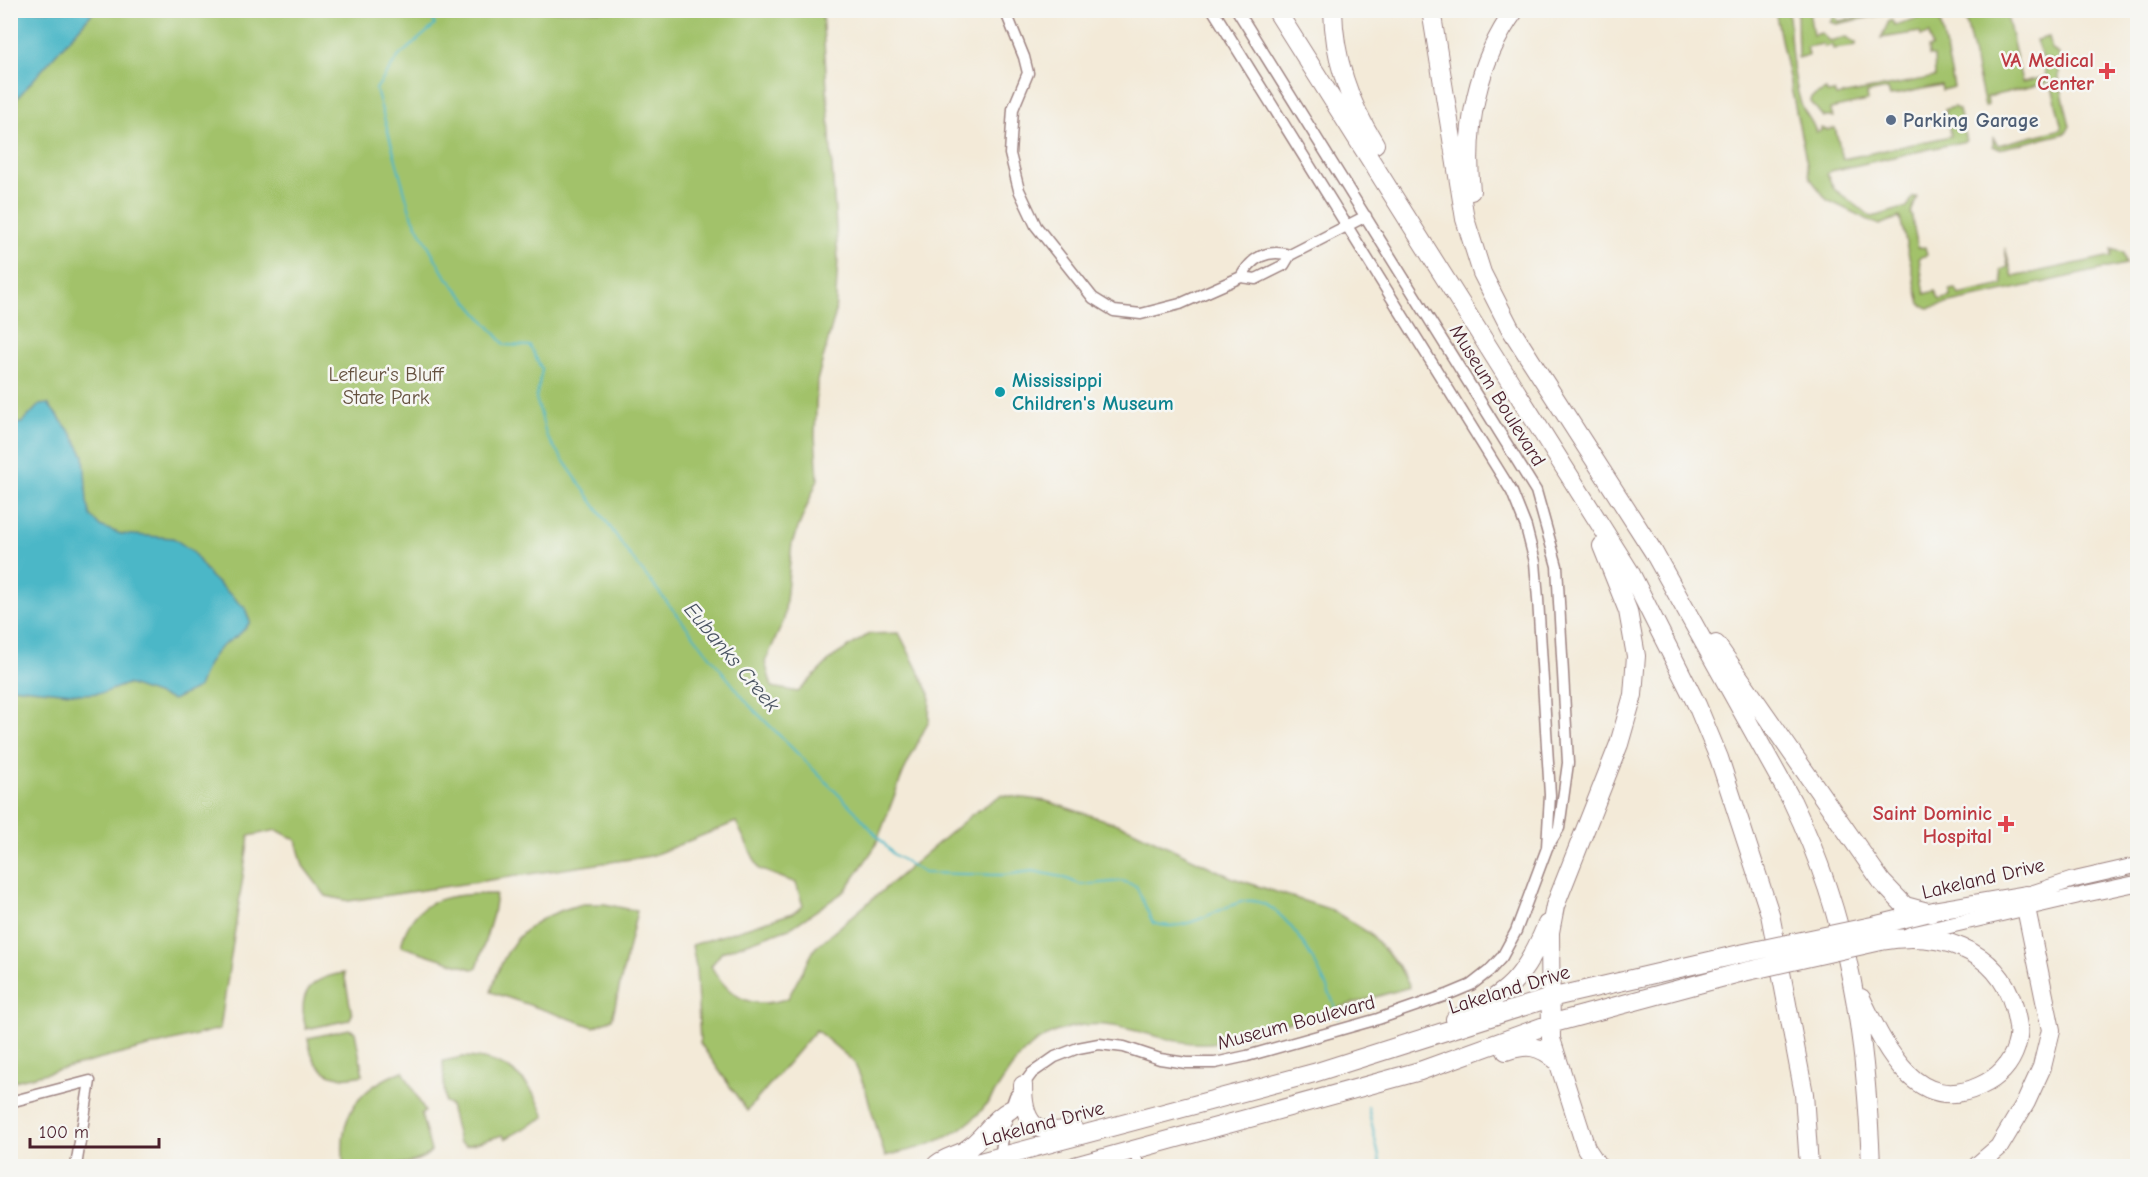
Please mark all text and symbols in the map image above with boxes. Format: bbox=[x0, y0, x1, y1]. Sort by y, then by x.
place label: VA Medical Center bbox=[2001, 49, 2094, 95]
marker: VA Medical Center bbox=[2098, 62, 2116, 80]
place label: Parking Garage bbox=[1903, 109, 2039, 132]
marker: Parking Garage bbox=[1884, 113, 1898, 127]
street label: Museum Boulevard bbox=[1445, 320, 1550, 470]
park label: Lefleur's Bluff State Park bbox=[329, 363, 445, 409]
place label: Mississippi Children's Museum bbox=[1012, 369, 1174, 415]
marker: Mississippi Children's Museum bbox=[993, 385, 1007, 399]
water label: Eubanks Creek bbox=[679, 597, 785, 717]
place label: Saint Dominic Hospital bbox=[1873, 802, 1993, 848]
marker: Saint Dominic Hospital bbox=[1997, 815, 2015, 833]
street label: Lakeland Drive bbox=[1919, 853, 2047, 904]
street label: Lakeland Drive bbox=[1446, 960, 1572, 1019]
street label: Museum Boulevard bbox=[1215, 990, 1378, 1055]
street label: Lakeland Drive bbox=[980, 1096, 1107, 1151]
scale bar bbox=[30, 1111, 159, 1149]
text: 100 m bbox=[39, 1122, 89, 1143]

